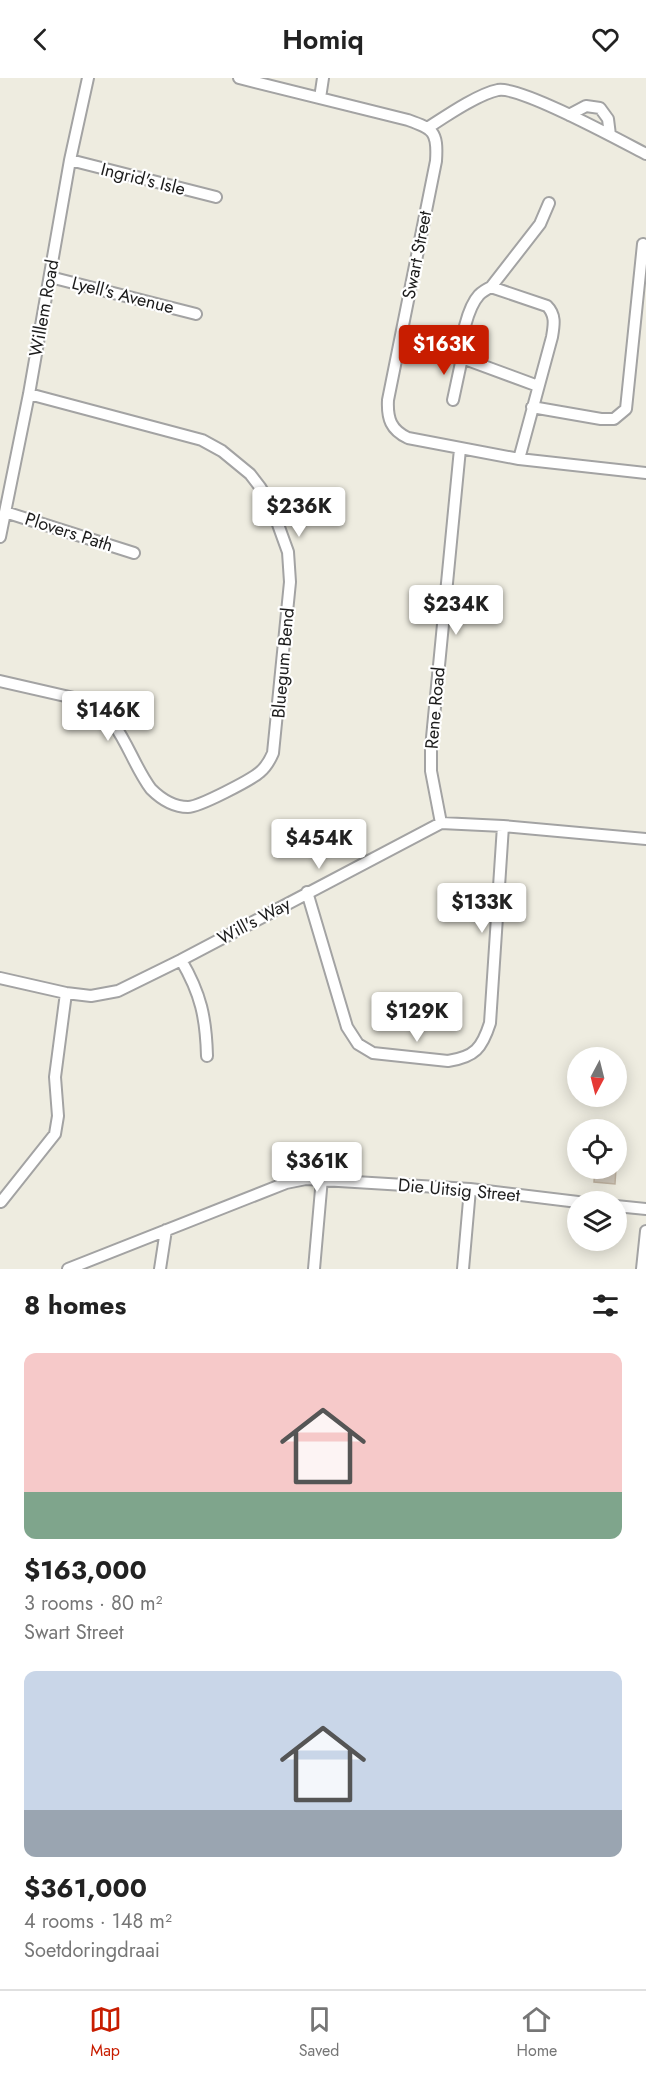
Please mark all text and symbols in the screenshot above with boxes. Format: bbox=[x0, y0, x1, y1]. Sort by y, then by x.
text: Homiq bbox=[282, 20, 364, 59]
icon: back bbox=[24, 23, 57, 56]
icon: heart bbox=[589, 23, 622, 56]
street label: Ingrid's Isle bbox=[98, 156, 188, 202]
street label: Swart Street bbox=[396, 208, 438, 301]
street label: Willem Road bbox=[23, 257, 65, 359]
street label: Lyell's Avenue bbox=[69, 270, 177, 320]
pin: $163K bbox=[402, 325, 486, 376]
text: $163K bbox=[413, 330, 475, 359]
pin: $236K bbox=[257, 487, 341, 538]
text: $236K bbox=[266, 492, 332, 521]
street label: Plovers Path bbox=[22, 506, 116, 558]
pin: $234K bbox=[414, 585, 498, 636]
text: $234K bbox=[423, 590, 489, 619]
street label: Bluegum Bend bbox=[265, 607, 301, 719]
street label: Rene Road bbox=[418, 666, 452, 750]
pin: $146K bbox=[66, 691, 150, 742]
text: $146K bbox=[76, 696, 140, 725]
pin: $454K bbox=[277, 819, 361, 870]
text: $454K bbox=[285, 824, 353, 853]
pin: $133K bbox=[440, 883, 524, 934]
text: $133K bbox=[451, 888, 513, 917]
street label: Will's Way bbox=[213, 891, 295, 951]
pin: $129K bbox=[375, 992, 459, 1043]
text: $129K bbox=[385, 997, 449, 1026]
north arrow bbox=[567, 1047, 627, 1107]
map controls bbox=[567, 1047, 627, 1251]
button: locate bbox=[567, 1119, 627, 1179]
pin: $361K bbox=[275, 1142, 359, 1193]
text: $361K bbox=[286, 1147, 348, 1176]
street label: Die Uitsig Street bbox=[397, 1172, 522, 1208]
button: layers bbox=[567, 1191, 627, 1251]
text: 8 homes bbox=[24, 1286, 126, 1324]
icon: filters bbox=[589, 1289, 622, 1322]
icon: home bbox=[269, 1392, 377, 1500]
text: $163,000 bbox=[24, 1551, 147, 1589]
text: 3 rooms · 80 m² bbox=[24, 1589, 162, 1618]
text: Swart Street bbox=[24, 1618, 124, 1647]
icon: home bbox=[269, 1710, 377, 1818]
text: $361,000 bbox=[24, 1869, 147, 1907]
text: 4 rooms · 148 m² bbox=[24, 1907, 172, 1936]
text: Soetdoringdraai bbox=[24, 1936, 160, 1965]
tab: Map bbox=[89, 2003, 122, 2062]
tab: Saved bbox=[299, 2003, 339, 2062]
tab: Home bbox=[516, 2003, 557, 2062]

